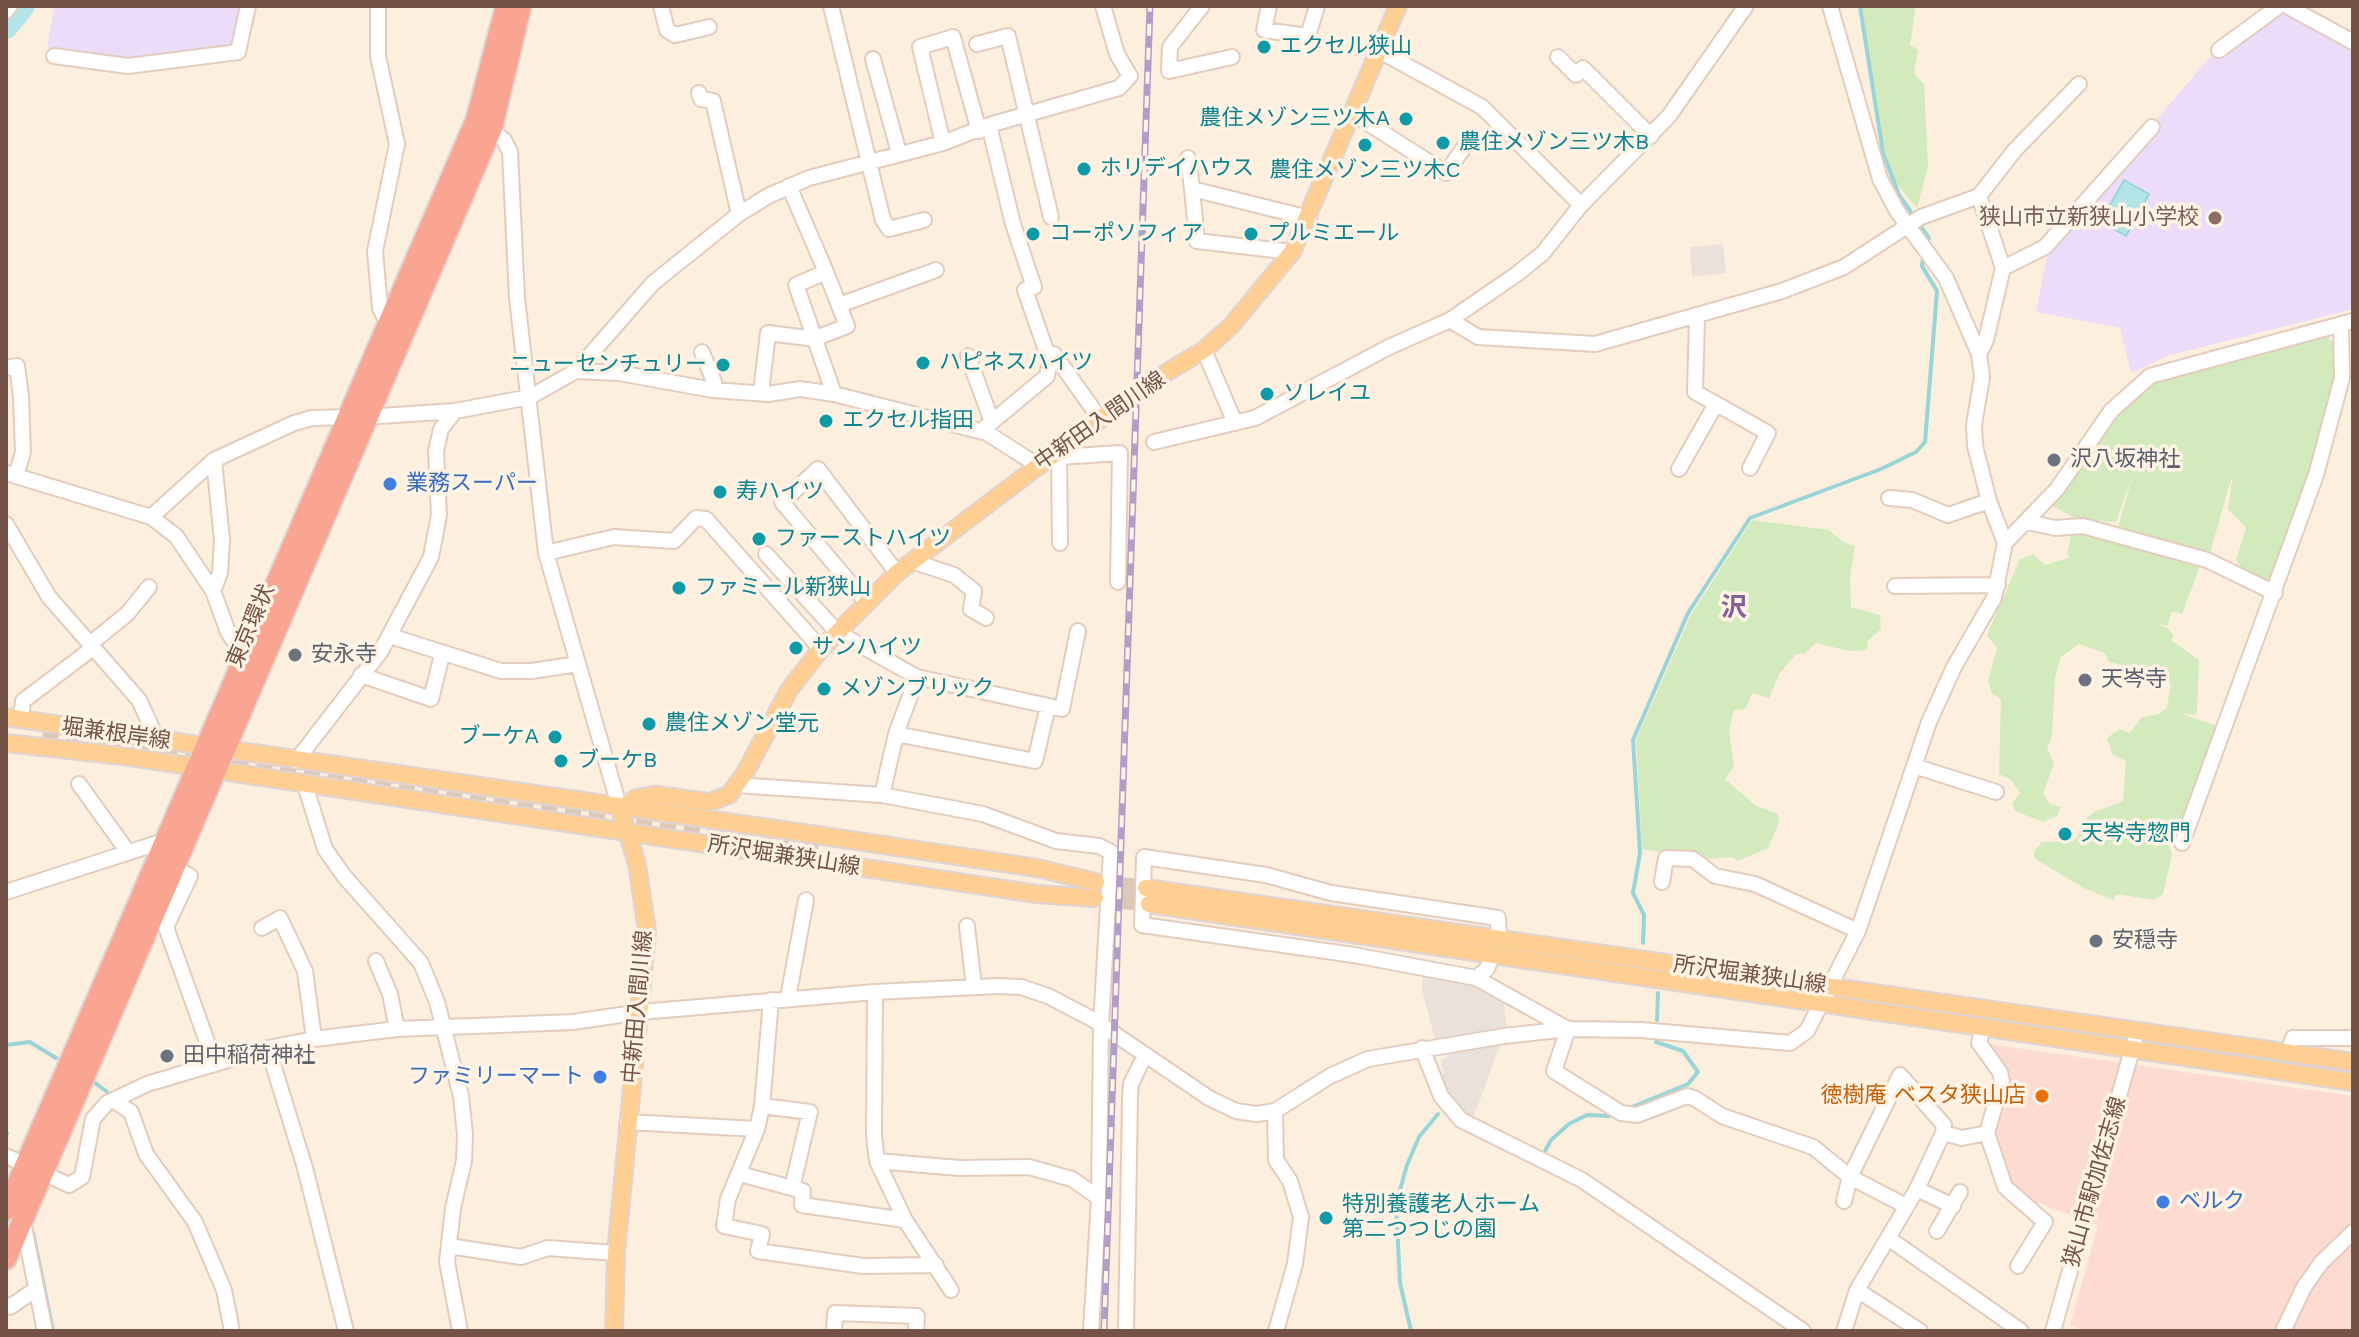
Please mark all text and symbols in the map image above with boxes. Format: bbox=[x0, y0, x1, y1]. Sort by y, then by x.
place label: エクセル狭山 bbox=[1280, 34, 1412, 60]
marker: エクセル狭山 bbox=[1255, 38, 1273, 56]
place label: 農住メゾン三ツ木A bbox=[1199, 106, 1390, 132]
marker: 農住メゾン三ツ木A bbox=[1397, 110, 1415, 128]
place label: 農住メゾン三ツ木B bbox=[1459, 130, 1649, 156]
marker: 農住メゾン三ツ木B bbox=[1434, 134, 1452, 152]
marker: 農住メゾン三ツ木C bbox=[1356, 136, 1374, 154]
place label: ホリデイハウス bbox=[1100, 156, 1254, 182]
place label: 農住メゾン三ツ木C bbox=[1269, 158, 1461, 184]
marker: ホリデイハウス bbox=[1075, 160, 1093, 178]
place label: 狭山市立新狭山小学校 bbox=[1979, 205, 2199, 231]
marker: 狭山市立新狭山小学校 bbox=[2206, 209, 2224, 227]
place label: コーポソフィア bbox=[1049, 221, 1203, 247]
place label: プルミエール bbox=[1267, 221, 1399, 247]
marker: コーポソフィア bbox=[1024, 225, 1042, 243]
marker: プルミエール bbox=[1242, 225, 1260, 243]
place label: ハピネスハイツ bbox=[939, 350, 1093, 376]
place label: ニューセンチュリー bbox=[509, 352, 707, 378]
marker: ハピネスハイツ bbox=[914, 354, 932, 372]
marker: ニューセンチュリー bbox=[714, 356, 732, 374]
street label: 中新田入間川線 bbox=[1029, 366, 1171, 476]
place label: ソレイユ bbox=[1283, 381, 1371, 407]
marker: ソレイユ bbox=[1258, 385, 1276, 403]
place label: エクセル指田 bbox=[842, 408, 974, 434]
marker: エクセル指田 bbox=[817, 412, 835, 430]
place label: 沢八坂神社 bbox=[2070, 447, 2180, 473]
marker: 沢八坂神社 bbox=[2045, 451, 2063, 469]
place label: 業務スーパー bbox=[406, 471, 538, 497]
marker: 業務スーパー bbox=[381, 475, 399, 493]
place label: 寿ハイツ bbox=[736, 479, 824, 505]
marker: 寿ハイツ bbox=[711, 483, 729, 501]
place label: ファーストハイツ bbox=[775, 526, 951, 552]
marker: ファーストハイツ bbox=[750, 530, 768, 548]
place label: ファミール新狭山 bbox=[695, 575, 871, 601]
marker: ファミール新狭山 bbox=[670, 579, 688, 597]
street label: 東京環状 bbox=[222, 580, 280, 672]
district label: 沢 bbox=[1721, 592, 1747, 624]
place label: サンハイツ bbox=[812, 635, 922, 661]
marker: サンハイツ bbox=[787, 639, 805, 657]
place label: 安永寺 bbox=[311, 642, 377, 668]
marker: 安永寺 bbox=[286, 646, 304, 664]
place label: 天岑寺 bbox=[2101, 667, 2167, 693]
marker: 天岑寺 bbox=[2076, 671, 2094, 689]
place label: メゾンブリック bbox=[840, 676, 994, 702]
marker: メゾンブリック bbox=[815, 680, 833, 698]
place label: 農住メゾン堂元 bbox=[665, 711, 819, 737]
street label: 堀兼根岸線 bbox=[60, 713, 172, 755]
marker: 農住メゾン堂元 bbox=[640, 715, 658, 733]
place label: ブーケA bbox=[458, 724, 539, 750]
marker: ブーケA bbox=[546, 728, 564, 746]
place label: ブーケB bbox=[577, 748, 657, 774]
marker: ブーケB bbox=[552, 752, 570, 770]
place label: 天岑寺惣門 bbox=[2081, 821, 2191, 847]
marker: 天岑寺惣門 bbox=[2056, 825, 2074, 843]
street label: 所沢堀兼狭山線 bbox=[706, 831, 862, 881]
place label: 安穏寺 bbox=[2112, 928, 2178, 954]
street label: 中新田入間川線 bbox=[618, 929, 658, 1085]
marker: 安穏寺 bbox=[2087, 932, 2105, 950]
street label: 所沢堀兼狭山線 bbox=[1672, 951, 1828, 999]
place label: 田中稲荷神社 bbox=[183, 1043, 315, 1069]
marker: 田中稲荷神社 bbox=[158, 1047, 176, 1065]
place label: ファミリーマート bbox=[408, 1064, 584, 1090]
marker: ファミリーマート bbox=[591, 1068, 609, 1086]
place label: 徳樹庵 ベスタ狭山店 bbox=[1820, 1083, 2026, 1109]
marker: 徳樹庵 ベスタ狭山店 bbox=[2033, 1087, 2051, 1105]
street label: 狭山市駅加佐志線 bbox=[2058, 1094, 2132, 1270]
place label: ベルク bbox=[2179, 1189, 2245, 1215]
place label: 特別養護老人ホーム 第二つつじの園 bbox=[1342, 1192, 1540, 1244]
marker: ベルク bbox=[2154, 1193, 2172, 1211]
marker: 特別養護老人ホーム 第二つつじの園 bbox=[1317, 1209, 1335, 1227]

